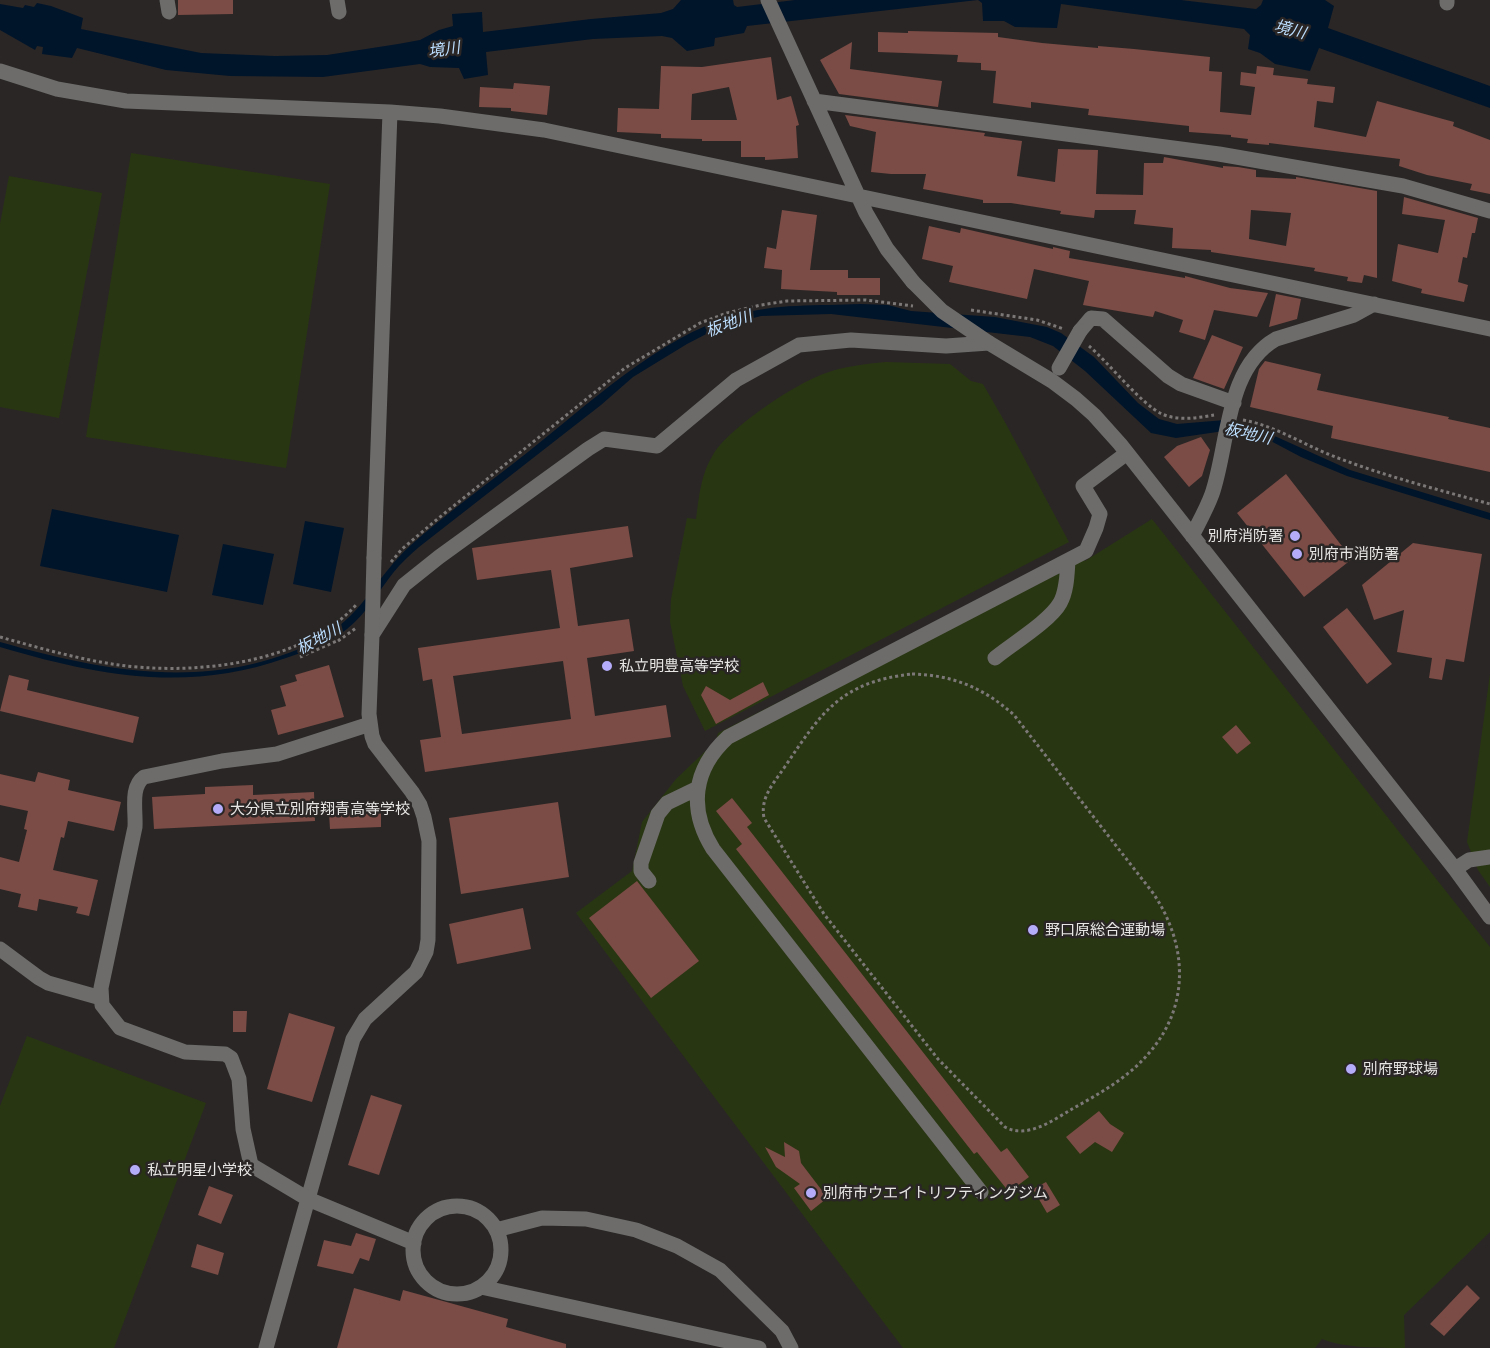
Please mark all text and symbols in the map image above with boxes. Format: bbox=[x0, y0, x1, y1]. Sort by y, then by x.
water label: 境川 bbox=[1272, 17, 1308, 43]
water label: 境川 bbox=[427, 38, 461, 62]
water label: 板地川 bbox=[703, 307, 755, 341]
water label: 板地川 bbox=[1222, 419, 1274, 449]
place label: 別府消防署 bbox=[1208, 527, 1283, 545]
marker: 別府消防署 bbox=[1288, 529, 1302, 543]
place label: 別府市消防署 bbox=[1309, 545, 1399, 563]
marker: 別府市消防署 bbox=[1290, 547, 1304, 561]
water label: 板地川 bbox=[293, 619, 345, 659]
place label: 私立明豊高等学校 bbox=[619, 657, 739, 675]
marker: 私立明豊高等学校 bbox=[600, 659, 614, 673]
place label: 大分県立別府翔青高等学校 bbox=[230, 800, 410, 818]
marker: 大分県立別府翔青高等学校 bbox=[211, 802, 225, 816]
place label: 野口原総合運動場 bbox=[1045, 921, 1165, 939]
marker: 野口原総合運動場 bbox=[1026, 923, 1040, 937]
place label: 別府野球場 bbox=[1363, 1060, 1438, 1078]
marker: 別府野球場 bbox=[1344, 1062, 1358, 1076]
place label: 私立明星小学校 bbox=[147, 1161, 252, 1179]
marker: 私立明星小学校 bbox=[128, 1163, 142, 1177]
place label: 別府市ウエイトリフティングジム bbox=[823, 1184, 1048, 1202]
marker: 別府市ウエイトリフティングジム bbox=[804, 1186, 818, 1200]

